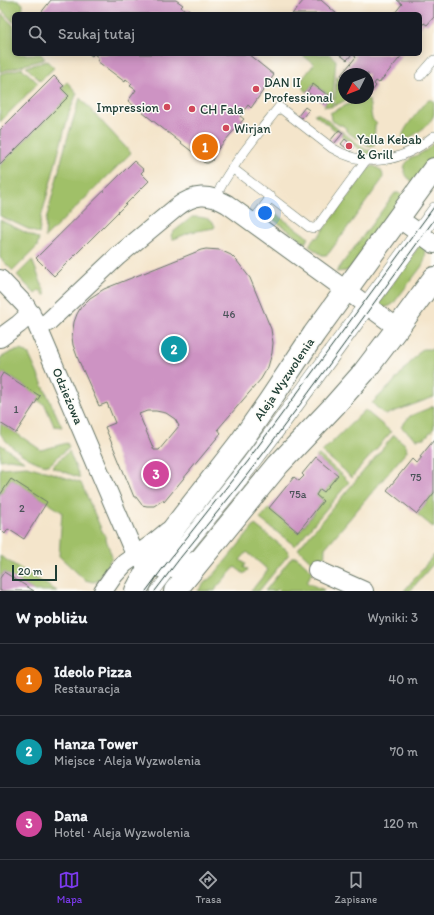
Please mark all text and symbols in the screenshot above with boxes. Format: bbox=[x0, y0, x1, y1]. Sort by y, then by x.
search box bbox=[12, 12, 422, 56]
icon: search bbox=[26, 23, 48, 45]
text: Szukaj tutaj bbox=[58, 25, 135, 43]
north arrow bbox=[338, 68, 374, 104]
place label: DAN II Professional bbox=[264, 75, 333, 105]
marker: DAN II Professional bbox=[251, 84, 261, 94]
place label: Impression bbox=[97, 100, 160, 115]
marker: Impression bbox=[162, 102, 172, 112]
place label: CH Fala bbox=[200, 102, 244, 117]
marker: CH Fala bbox=[187, 104, 197, 114]
place label: Wirjan bbox=[234, 121, 271, 136]
marker: Wirjan bbox=[221, 123, 231, 133]
pin: 1 bbox=[192, 132, 218, 162]
place label: Yalla Kebab & Grill bbox=[357, 132, 422, 162]
marker: Yalla Kebab & Grill bbox=[344, 141, 354, 151]
your location bbox=[255, 203, 275, 223]
house number: 46 bbox=[223, 308, 235, 321]
pin: 2 bbox=[161, 334, 187, 364]
street label: Aleja Wyzwolenia bbox=[251, 334, 317, 423]
street label: Odzieżowa bbox=[49, 365, 87, 427]
house number: 1 bbox=[13, 403, 19, 416]
pin: 3 bbox=[143, 459, 169, 489]
house number: 75 bbox=[410, 471, 422, 484]
house number: 75a bbox=[290, 488, 307, 501]
house number: 2 bbox=[19, 502, 25, 515]
scale bar bbox=[12, 563, 57, 582]
text: 20 m bbox=[18, 565, 42, 578]
text: W pobliżu bbox=[16, 607, 87, 627]
text: Wyniki: 3 bbox=[367, 610, 418, 625]
text: Ideolo Pizza bbox=[54, 663, 132, 681]
text: 1 bbox=[26, 672, 32, 687]
text: 40 m bbox=[388, 672, 418, 687]
text: Restauracja bbox=[54, 681, 120, 696]
text: Hanza Tower bbox=[54, 735, 138, 753]
text: 2 bbox=[26, 744, 32, 759]
text: 70 m bbox=[390, 744, 418, 759]
text: Miejsce · Aleja Wyzwolenia bbox=[54, 753, 201, 768]
text: Dana bbox=[54, 807, 88, 825]
text: 3 bbox=[25, 816, 33, 831]
text: 120 m bbox=[383, 816, 418, 831]
text: Hotel · Aleja Wyzwolenia bbox=[54, 825, 190, 840]
tab: Mapa bbox=[57, 869, 82, 906]
tab: Trasa bbox=[196, 869, 221, 906]
tab: Zapisane bbox=[335, 869, 377, 906]

